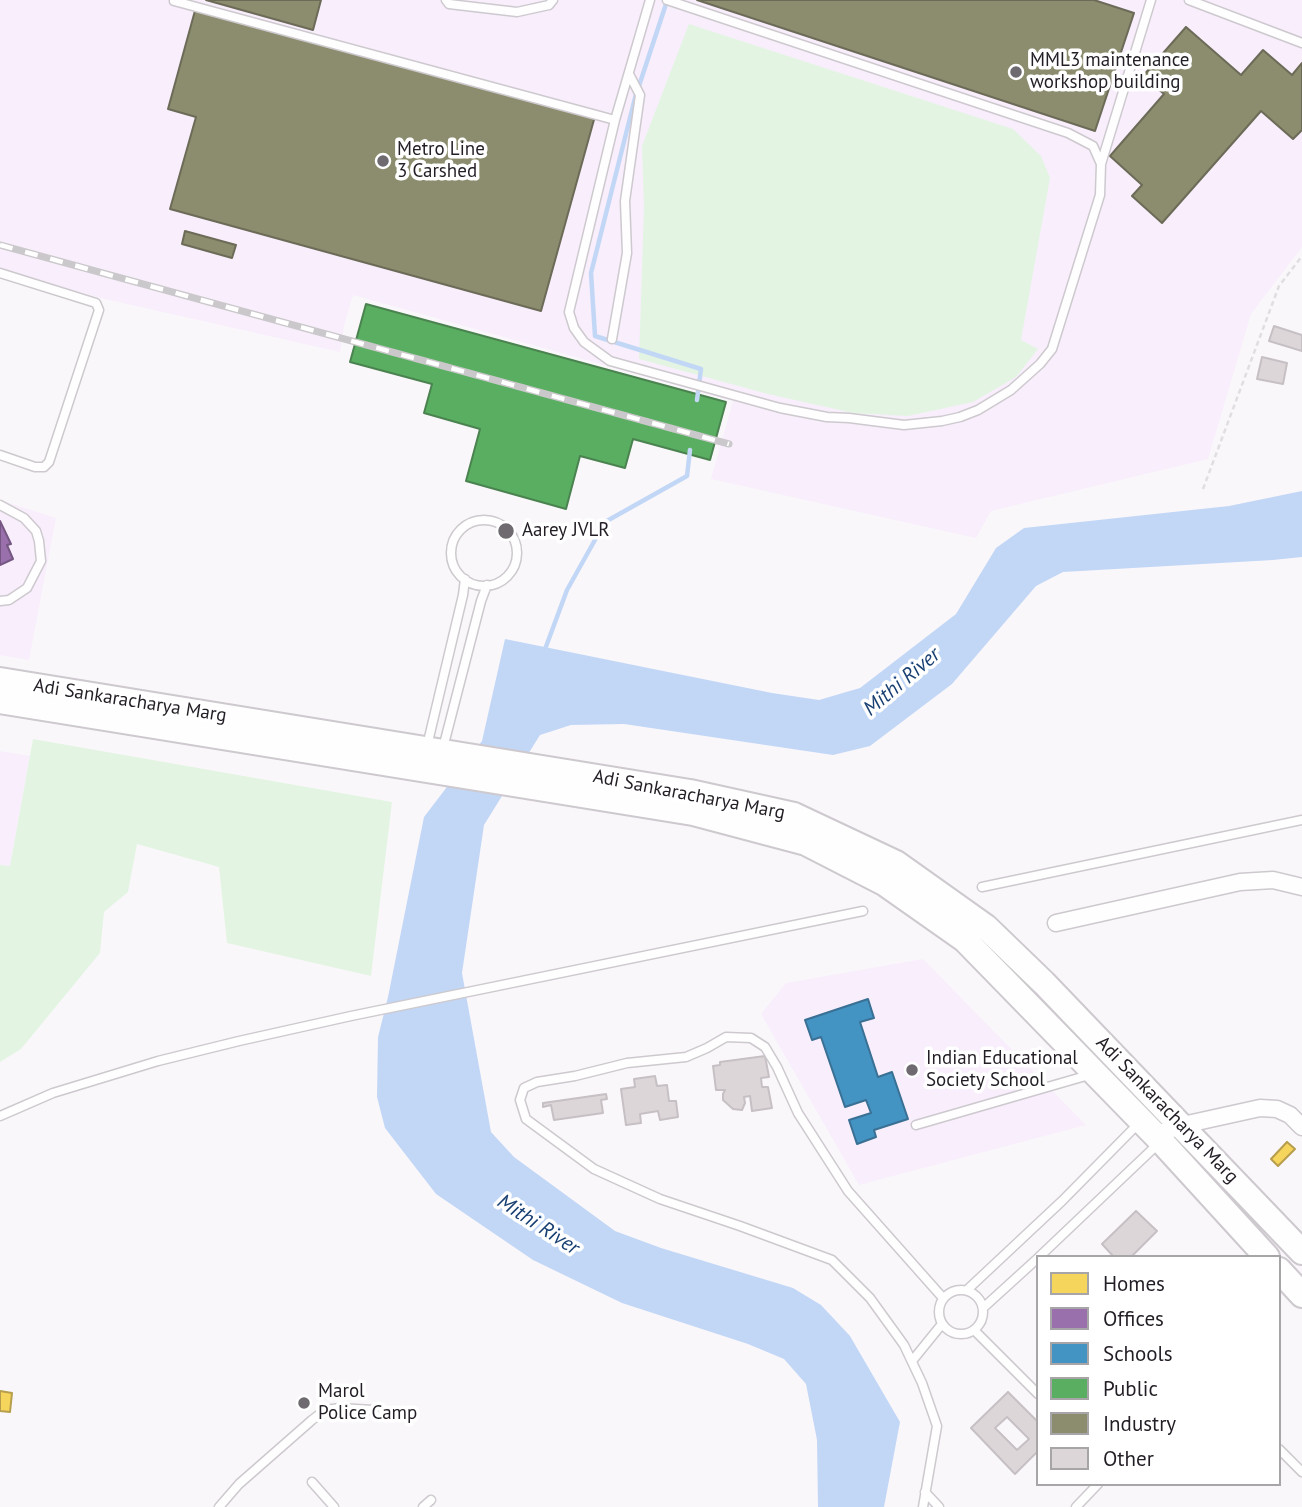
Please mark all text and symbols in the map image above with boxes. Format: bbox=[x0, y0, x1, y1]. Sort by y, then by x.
place label: MML3 maintenance workshop building bbox=[1030, 50, 1190, 94]
marker: MML3 maintenance workshop building bbox=[1008, 64, 1024, 80]
place label: Metro Line 3 Carshed bbox=[397, 139, 485, 183]
marker: Metro Line 3 Carshed bbox=[375, 153, 391, 169]
place label: Aarey JVLR bbox=[522, 520, 610, 542]
marker: Aarey JVLR bbox=[496, 521, 516, 541]
water label: Mithi River bbox=[858, 643, 946, 721]
street label: Adi Sankaracharya Marg bbox=[32, 674, 228, 728]
street label: Adi Sankaracharya Marg bbox=[591, 765, 787, 825]
street label: Adi Sankaracharya Marg bbox=[1091, 1032, 1243, 1188]
place label: Indian Educational Society School bbox=[926, 1048, 1078, 1092]
marker: Indian Educational Society School bbox=[904, 1062, 920, 1078]
water label: Mithi River bbox=[492, 1189, 584, 1261]
legend bbox=[1036, 1255, 1281, 1486]
text: Homes bbox=[1103, 1270, 1165, 1297]
text: Offices bbox=[1103, 1305, 1164, 1332]
text: Schools bbox=[1103, 1340, 1173, 1367]
text: Public bbox=[1103, 1375, 1158, 1402]
place label: Marol Police Camp bbox=[318, 1381, 417, 1425]
marker: Marol Police Camp bbox=[296, 1395, 312, 1411]
text: Industry bbox=[1103, 1410, 1176, 1437]
text: Other bbox=[1103, 1445, 1154, 1472]

